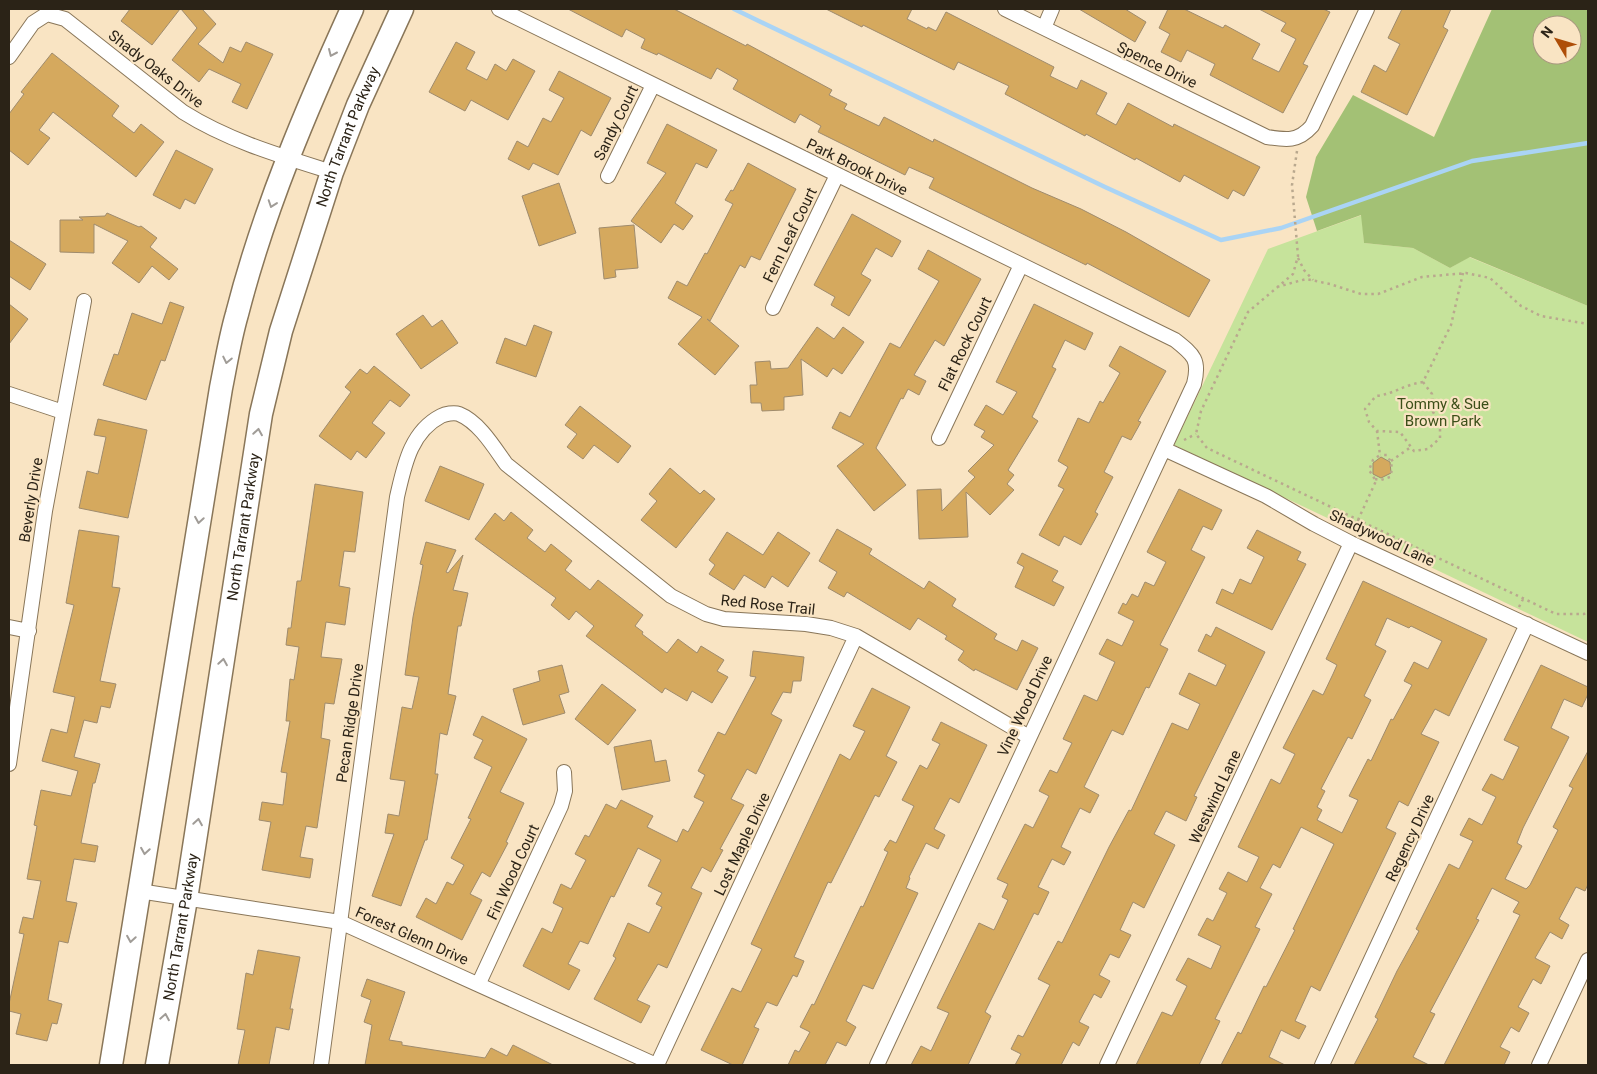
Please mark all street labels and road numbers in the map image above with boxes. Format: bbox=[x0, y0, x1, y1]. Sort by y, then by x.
street label: Shady Oaks Drive bbox=[105, 26, 207, 112]
street label: Spence Drive bbox=[1114, 38, 1200, 92]
street label: North Tarrant Parkway bbox=[312, 64, 383, 209]
street label: Sandy Court bbox=[590, 82, 642, 164]
street label: Park Brook Drive bbox=[803, 135, 911, 199]
street label: Fern Leaf Court bbox=[759, 185, 821, 285]
street label: Flat Rock Court bbox=[934, 294, 996, 394]
street label: North Tarrant Parkway bbox=[223, 452, 264, 602]
street label: Beverly Drive bbox=[15, 456, 47, 544]
street label: Shadywood Lane bbox=[1327, 506, 1437, 570]
street label: Red Rose Trail bbox=[720, 591, 816, 619]
street label: Vine Wood Drive bbox=[994, 653, 1056, 759]
street label: Pecan Ridge Drive bbox=[333, 662, 367, 784]
street label: Westwind Lane bbox=[1185, 747, 1245, 847]
street label: Lost Maple Drive bbox=[710, 790, 774, 898]
street label: Regency Drive bbox=[1382, 791, 1438, 885]
street label: Fin Wood Court bbox=[483, 821, 543, 923]
street label: North Tarrant Parkway bbox=[159, 852, 202, 1002]
street label: Forest Glenn Drive bbox=[353, 903, 471, 969]

